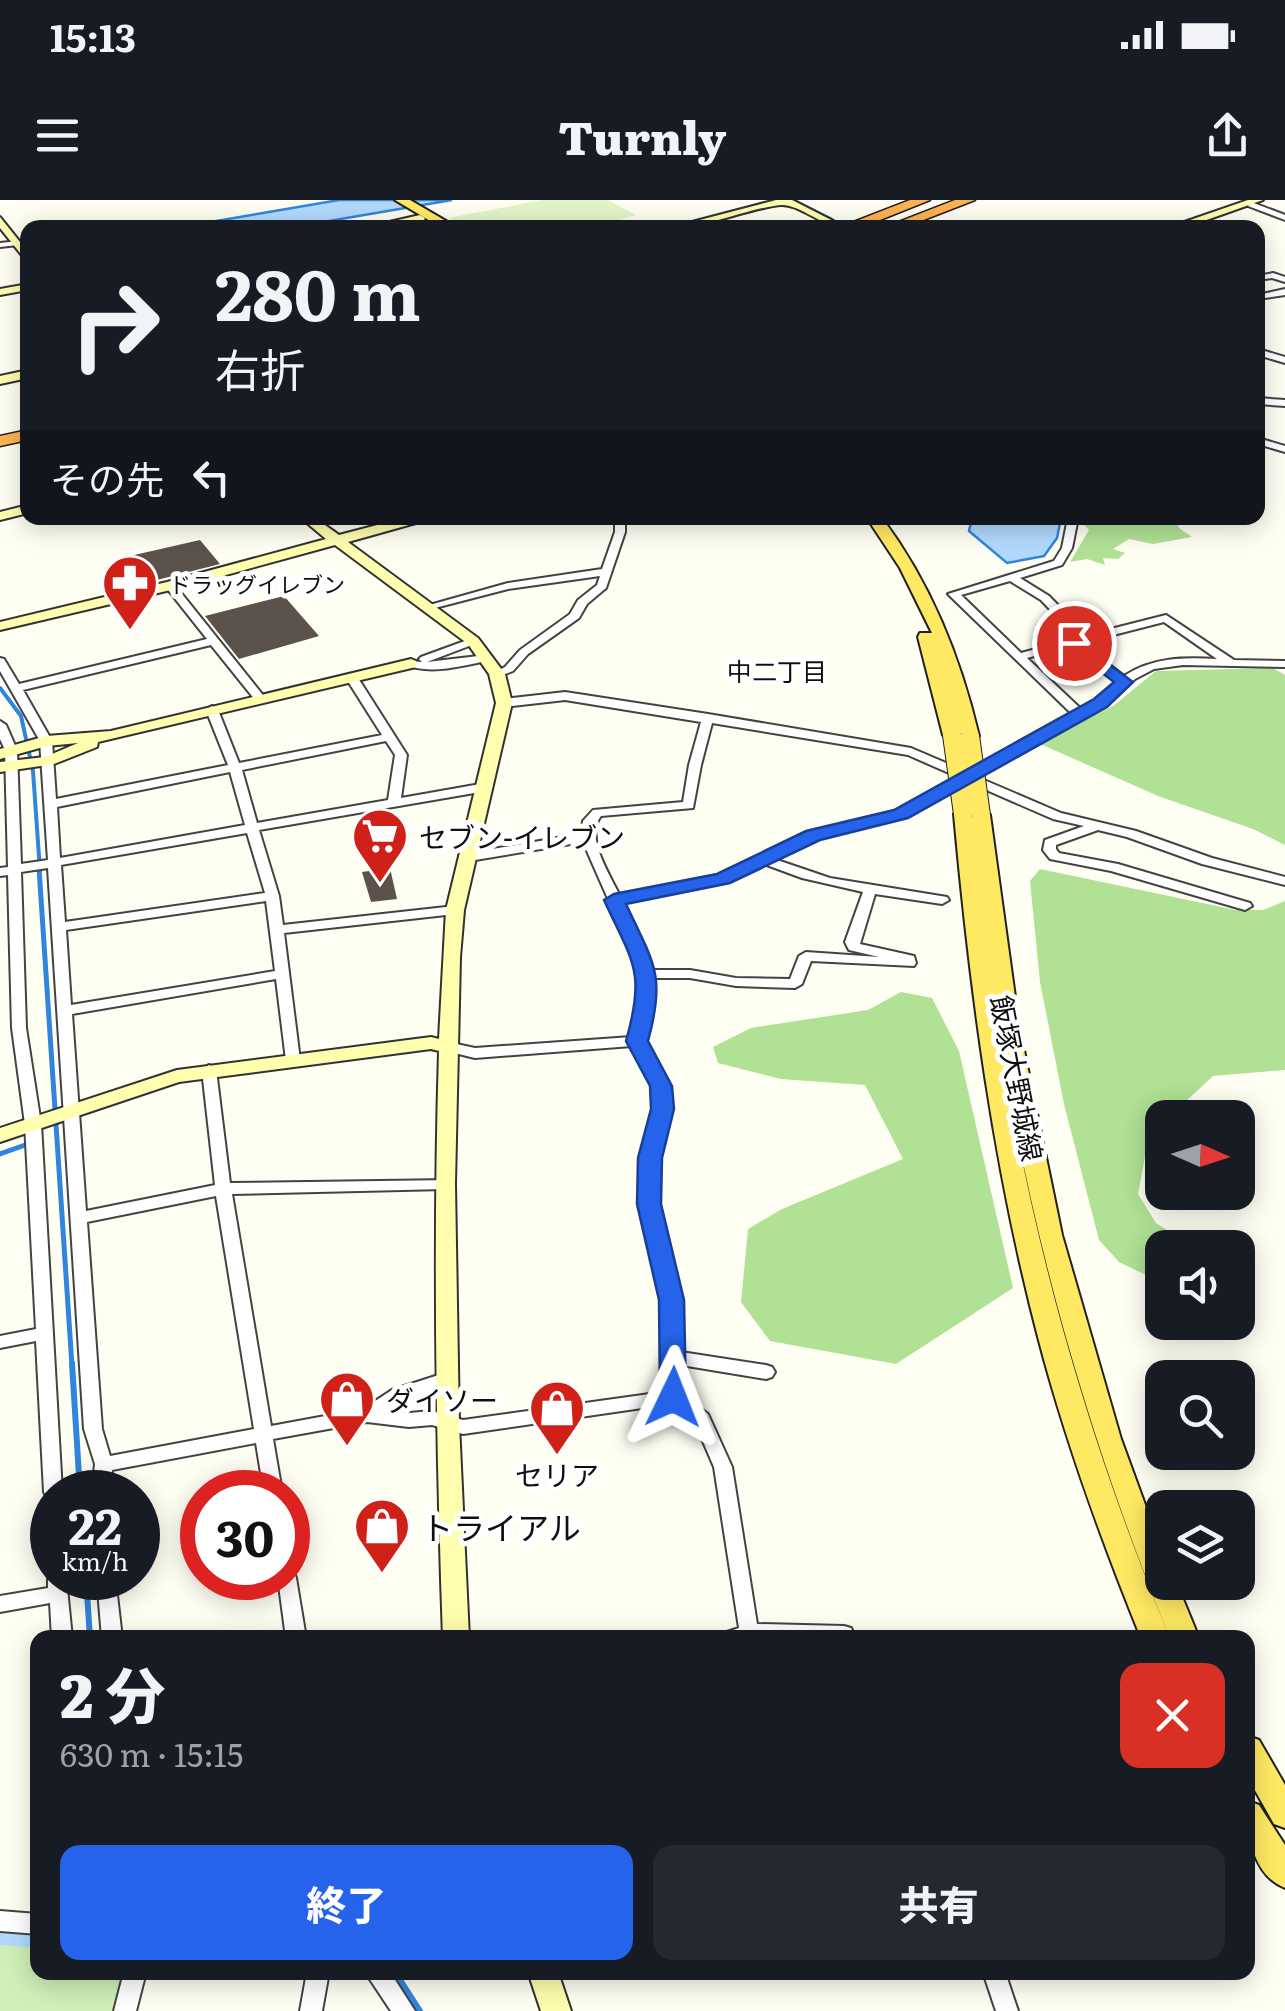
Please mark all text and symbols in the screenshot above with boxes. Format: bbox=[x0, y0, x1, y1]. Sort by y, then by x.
text: 15:13 bbox=[50, 7, 136, 64]
text: Turnly bbox=[559, 102, 726, 169]
icon: menu bbox=[30, 108, 85, 163]
icon: share bbox=[1200, 108, 1255, 163]
text: 280 m bbox=[215, 239, 421, 343]
icon: right bbox=[50, 260, 180, 390]
text: 右折 bbox=[215, 334, 305, 401]
text: その先 bbox=[50, 449, 164, 506]
icon: left bbox=[184, 450, 239, 505]
pharmacy icon: ドラッグイレブン bbox=[100, 553, 160, 632]
place label: ドラッグイレブン bbox=[169, 567, 345, 600]
pin bbox=[1032, 601, 1117, 686]
icon: arrive bbox=[1047, 616, 1102, 671]
district label: 中二丁目 bbox=[727, 652, 827, 689]
supermarket icon: セブン-イレブン bbox=[350, 806, 410, 885]
place label: セブン-イレブン bbox=[419, 815, 625, 857]
street label: 飯塚大野城線 bbox=[981, 992, 1055, 1164]
north arrow bbox=[1145, 1100, 1255, 1210]
map controls bbox=[1145, 1100, 1255, 1600]
button: sound bbox=[1145, 1230, 1255, 1340]
position arrow bbox=[621, 1345, 725, 1449]
button: search bbox=[1145, 1360, 1255, 1470]
shop icon: ダイソー bbox=[317, 1369, 377, 1448]
place label: ダイソー bbox=[386, 1378, 498, 1420]
shop icon: セリア bbox=[527, 1378, 587, 1457]
place label: セリア bbox=[515, 1453, 599, 1495]
speed limit sign: 30 bbox=[180, 1470, 310, 1600]
text: 22 bbox=[68, 1486, 122, 1560]
button: layers bbox=[1145, 1490, 1255, 1600]
shop icon: トライアル bbox=[352, 1496, 412, 1575]
place label: トライアル bbox=[421, 1502, 581, 1550]
text: km/h bbox=[62, 1542, 128, 1579]
text: 2 分 bbox=[60, 1647, 165, 1736]
button: close bbox=[1120, 1663, 1225, 1768]
text: 630 m · 15:15 bbox=[60, 1729, 243, 1777]
button: 終了 bbox=[60, 1845, 633, 1960]
button: 共有 bbox=[653, 1845, 1225, 1960]

